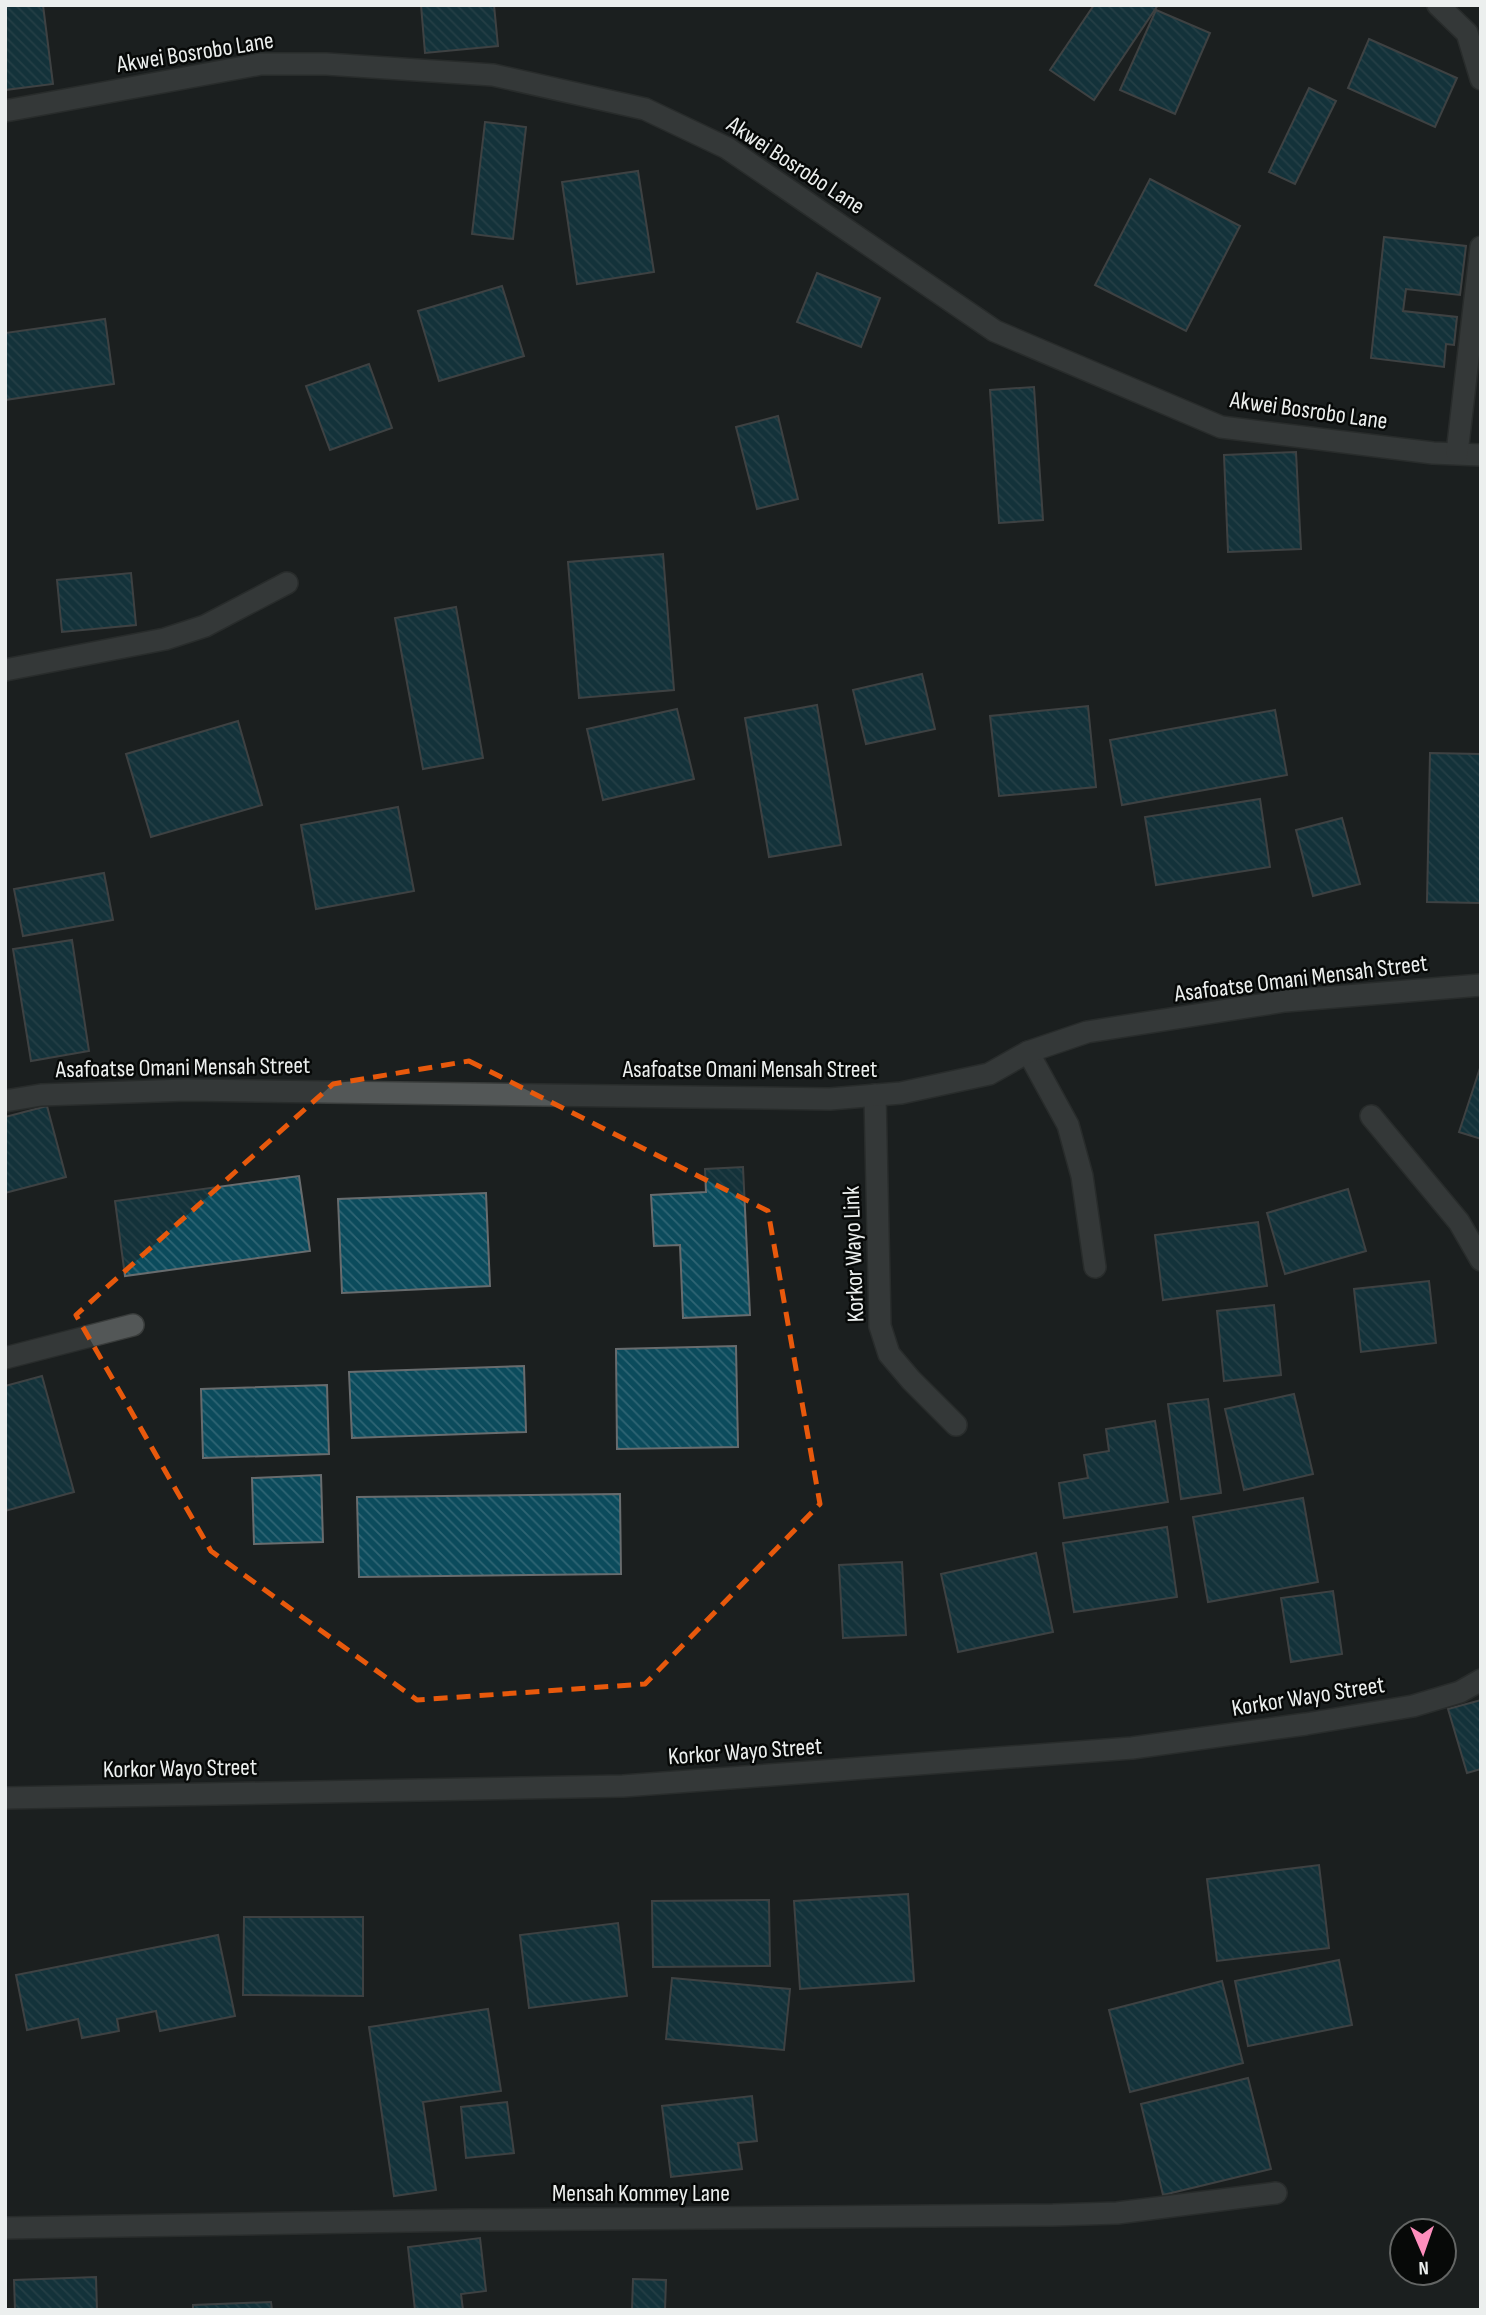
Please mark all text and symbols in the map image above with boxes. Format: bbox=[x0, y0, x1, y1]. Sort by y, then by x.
street label: Akwei Bosrobo Lane bbox=[114, 26, 276, 79]
street label: Akwei Bosrobo Lane bbox=[720, 110, 870, 221]
street label: Akwei Bosrobo Lane bbox=[1227, 385, 1389, 436]
street label: Asafoatse Omani Mensah Street bbox=[1172, 949, 1429, 1009]
street label: Asafoatse Omani Mensah Street bbox=[54, 1051, 311, 1084]
street label: Asafoatse Omani Mensah Street bbox=[622, 1055, 877, 1084]
street label: Korkor Wayo Link bbox=[837, 1185, 870, 1323]
street label: Korkor Wayo Street bbox=[1230, 1670, 1387, 1723]
street label: Korkor Wayo Street bbox=[667, 1732, 823, 1771]
street label: Korkor Wayo Street bbox=[103, 1753, 257, 1784]
street label: Mensah Kommey Lane bbox=[552, 2179, 730, 2208]
north arrow bbox=[1388, 2217, 1458, 2287]
text: N bbox=[1418, 2256, 1429, 2279]

